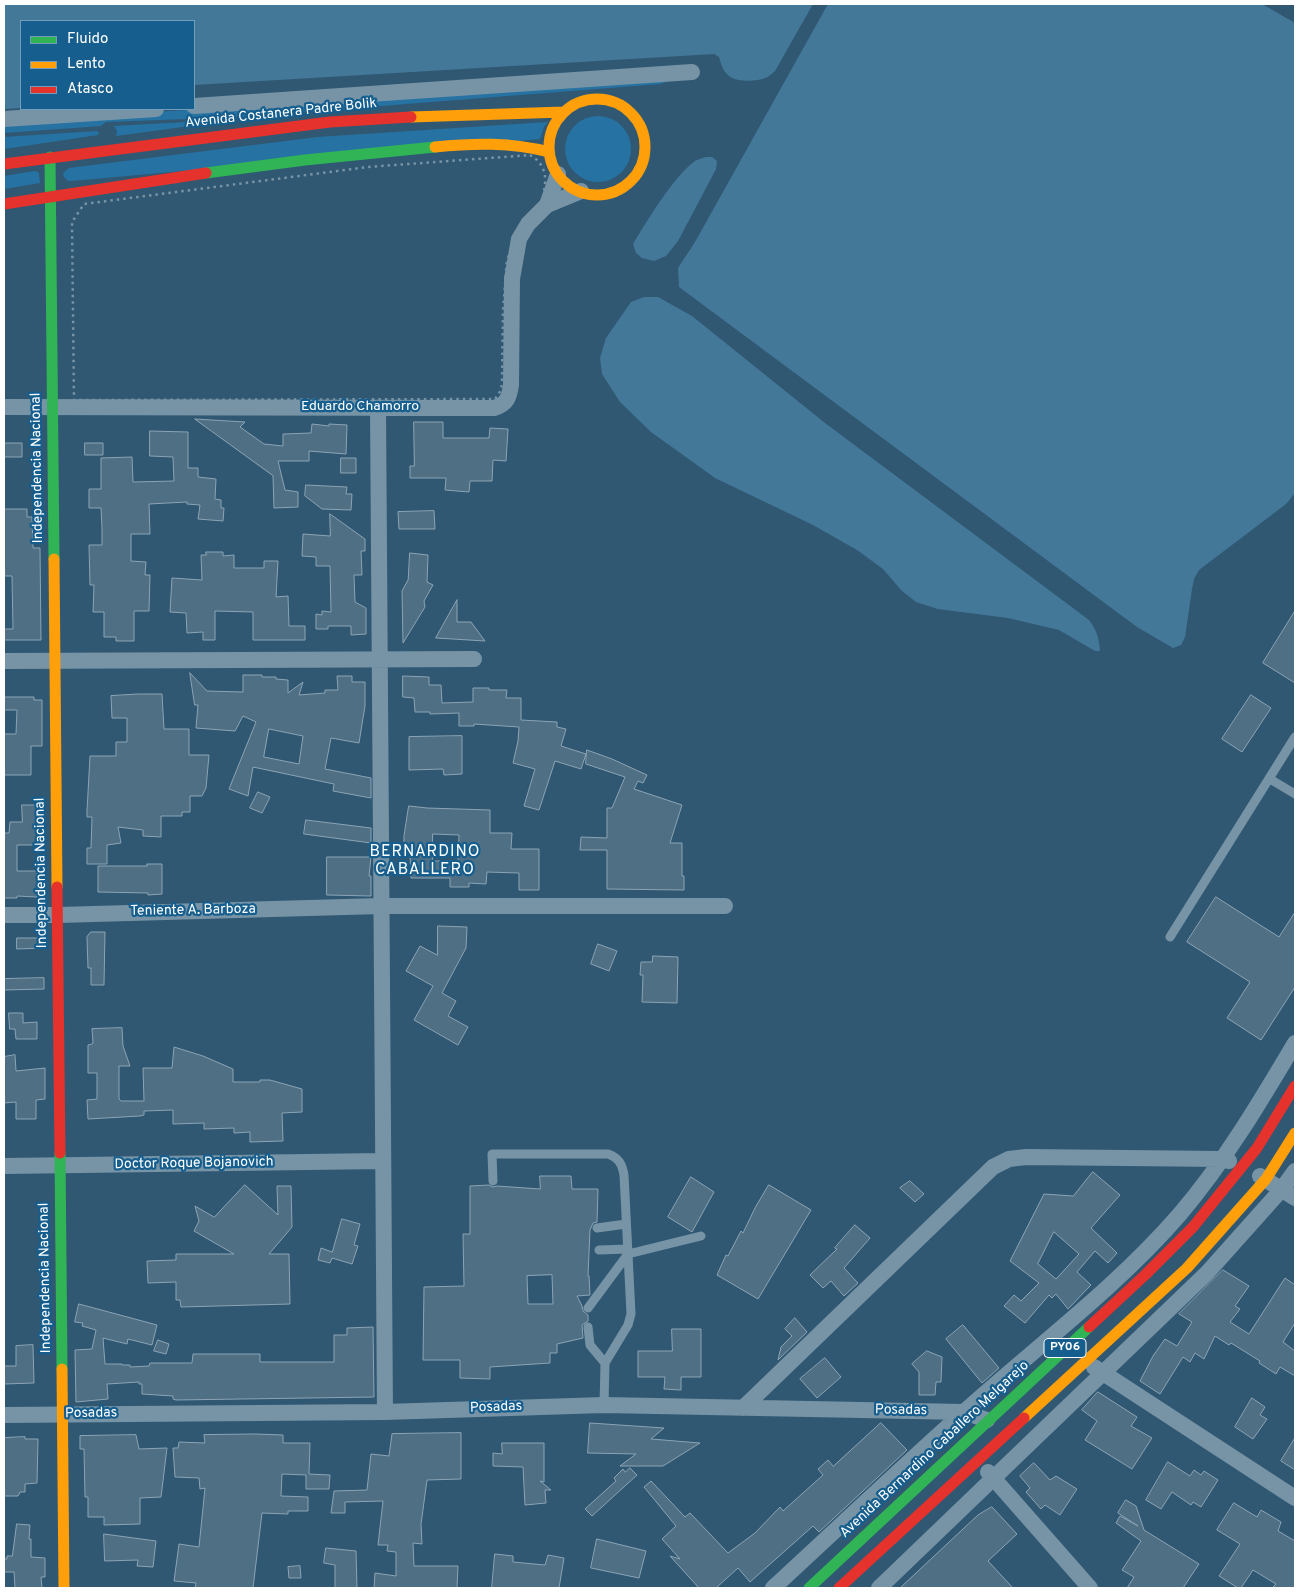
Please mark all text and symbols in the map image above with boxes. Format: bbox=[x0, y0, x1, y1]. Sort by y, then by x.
legend bbox=[20, 20, 195, 110]
text: Fluido bbox=[67, 30, 108, 49]
text: Lento bbox=[67, 55, 106, 74]
text: Atasco bbox=[67, 80, 113, 99]
street label: Avenida Costanera Padre Bolik bbox=[184, 96, 378, 132]
street label: Independencia Nacional bbox=[28, 393, 48, 543]
street label: Eduardo Chamorro bbox=[301, 399, 419, 415]
street label: Independencia Nacional bbox=[32, 798, 52, 948]
district label: BERNARDINO CABALLERO bbox=[368, 843, 482, 881]
street label: Teniente A. Barboza bbox=[130, 902, 256, 920]
street label: Doctor Roque Bojanovich bbox=[114, 1154, 274, 1174]
street label: Independencia Nacional bbox=[36, 1203, 56, 1353]
road number: PY06 bbox=[1044, 1339, 1086, 1358]
street label: Avenida Bernardino Caballero Melgarejo bbox=[837, 1358, 1033, 1542]
street label: Posadas bbox=[470, 1399, 522, 1417]
street label: Posadas bbox=[875, 1402, 927, 1420]
street label: Posadas bbox=[65, 1405, 117, 1423]

